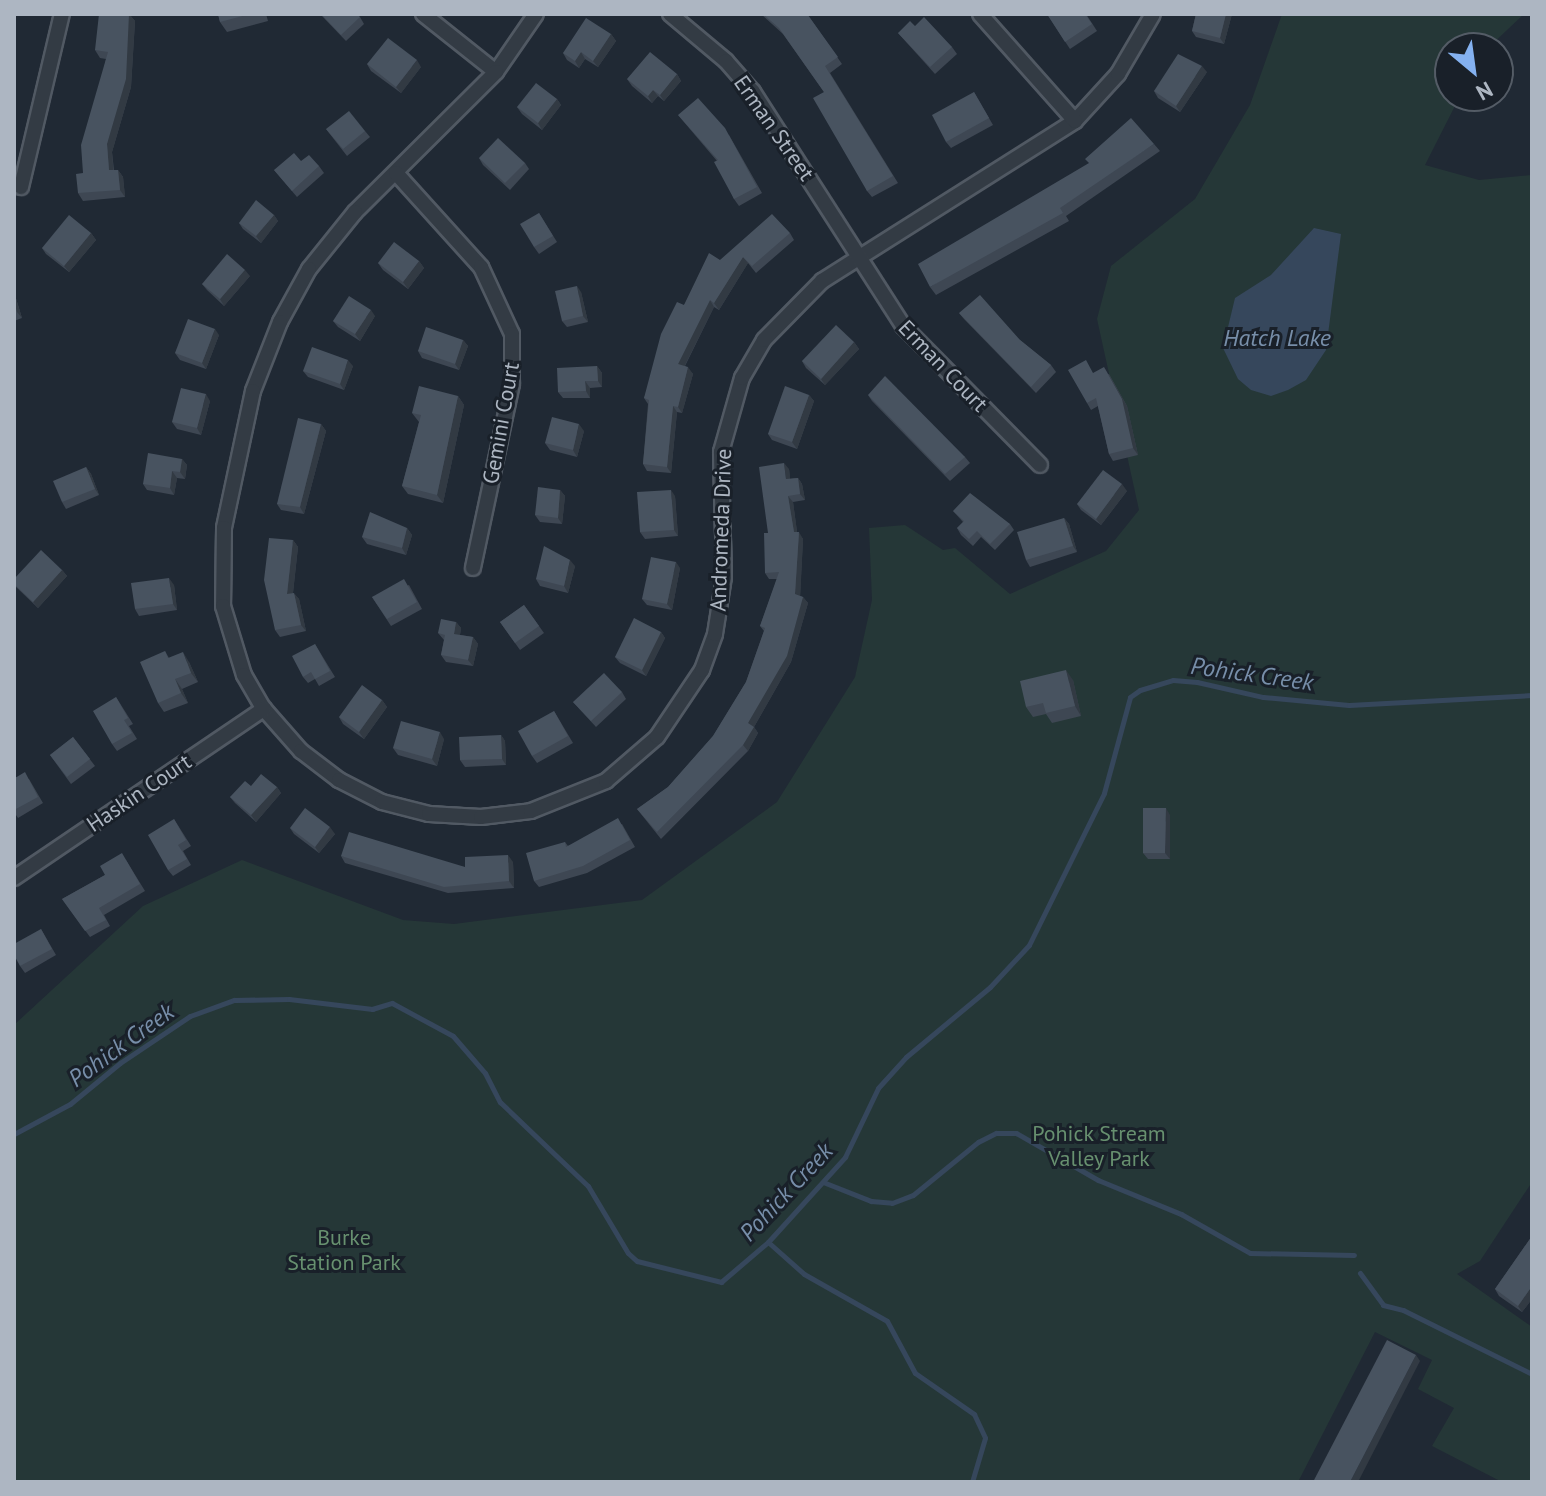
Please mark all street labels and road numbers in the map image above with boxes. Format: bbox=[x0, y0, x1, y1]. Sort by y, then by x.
street label: Erman Street bbox=[728, 70, 820, 186]
street label: Erman Court bbox=[893, 315, 993, 417]
street label: Gemini Court bbox=[477, 360, 525, 486]
street label: Andromeda Drive bbox=[705, 448, 737, 612]
street label: Haskin Court bbox=[82, 748, 196, 838]

